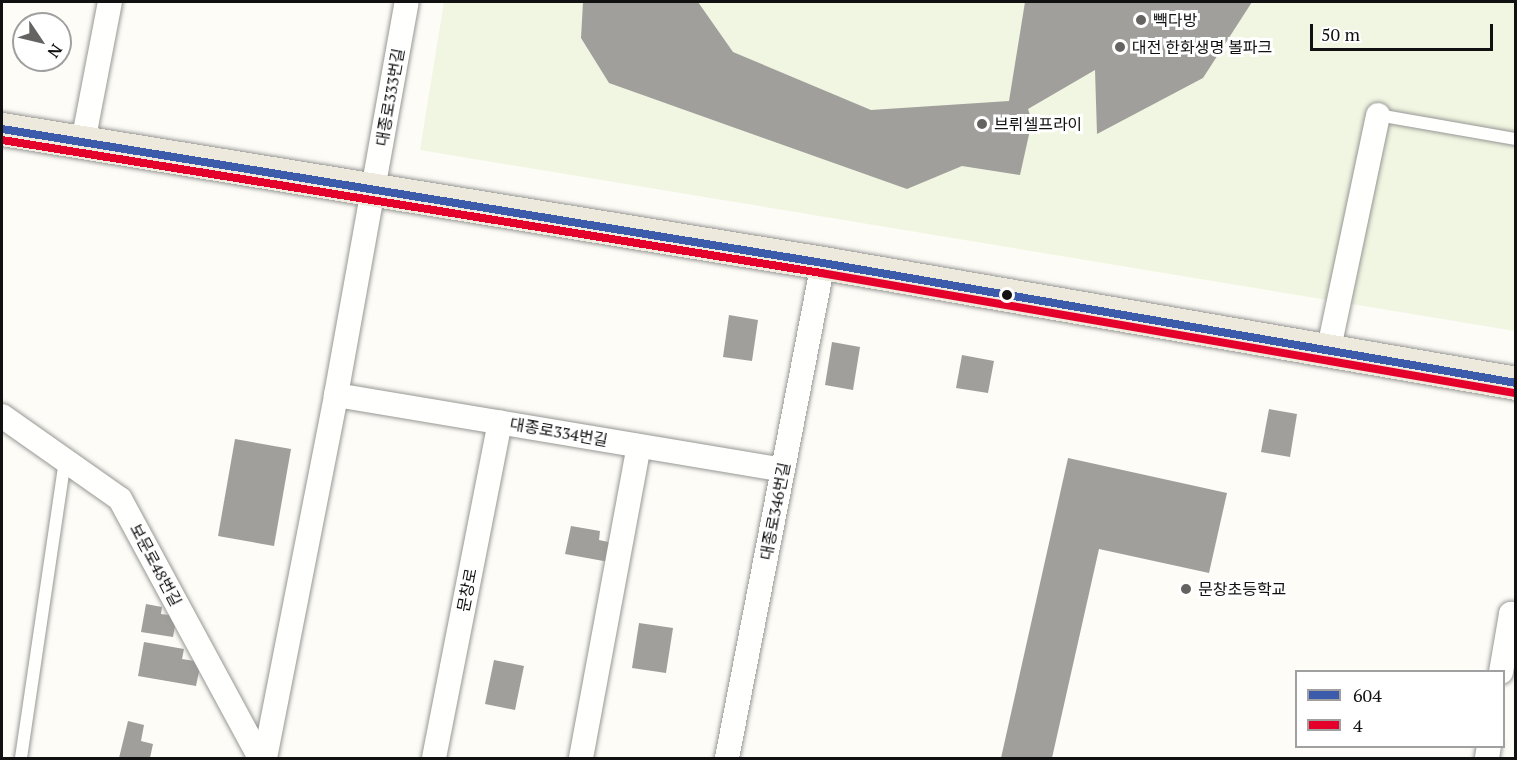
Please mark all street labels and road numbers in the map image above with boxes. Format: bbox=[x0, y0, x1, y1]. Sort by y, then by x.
street label: 대종로333번길 bbox=[372, 46, 408, 148]
street label: 대종로334번길 bbox=[508, 414, 610, 450]
street label: 대종로346번길 bbox=[756, 460, 794, 562]
street label: 보문로48번길 bbox=[126, 520, 186, 610]
street label: 문창로 bbox=[453, 566, 481, 614]

